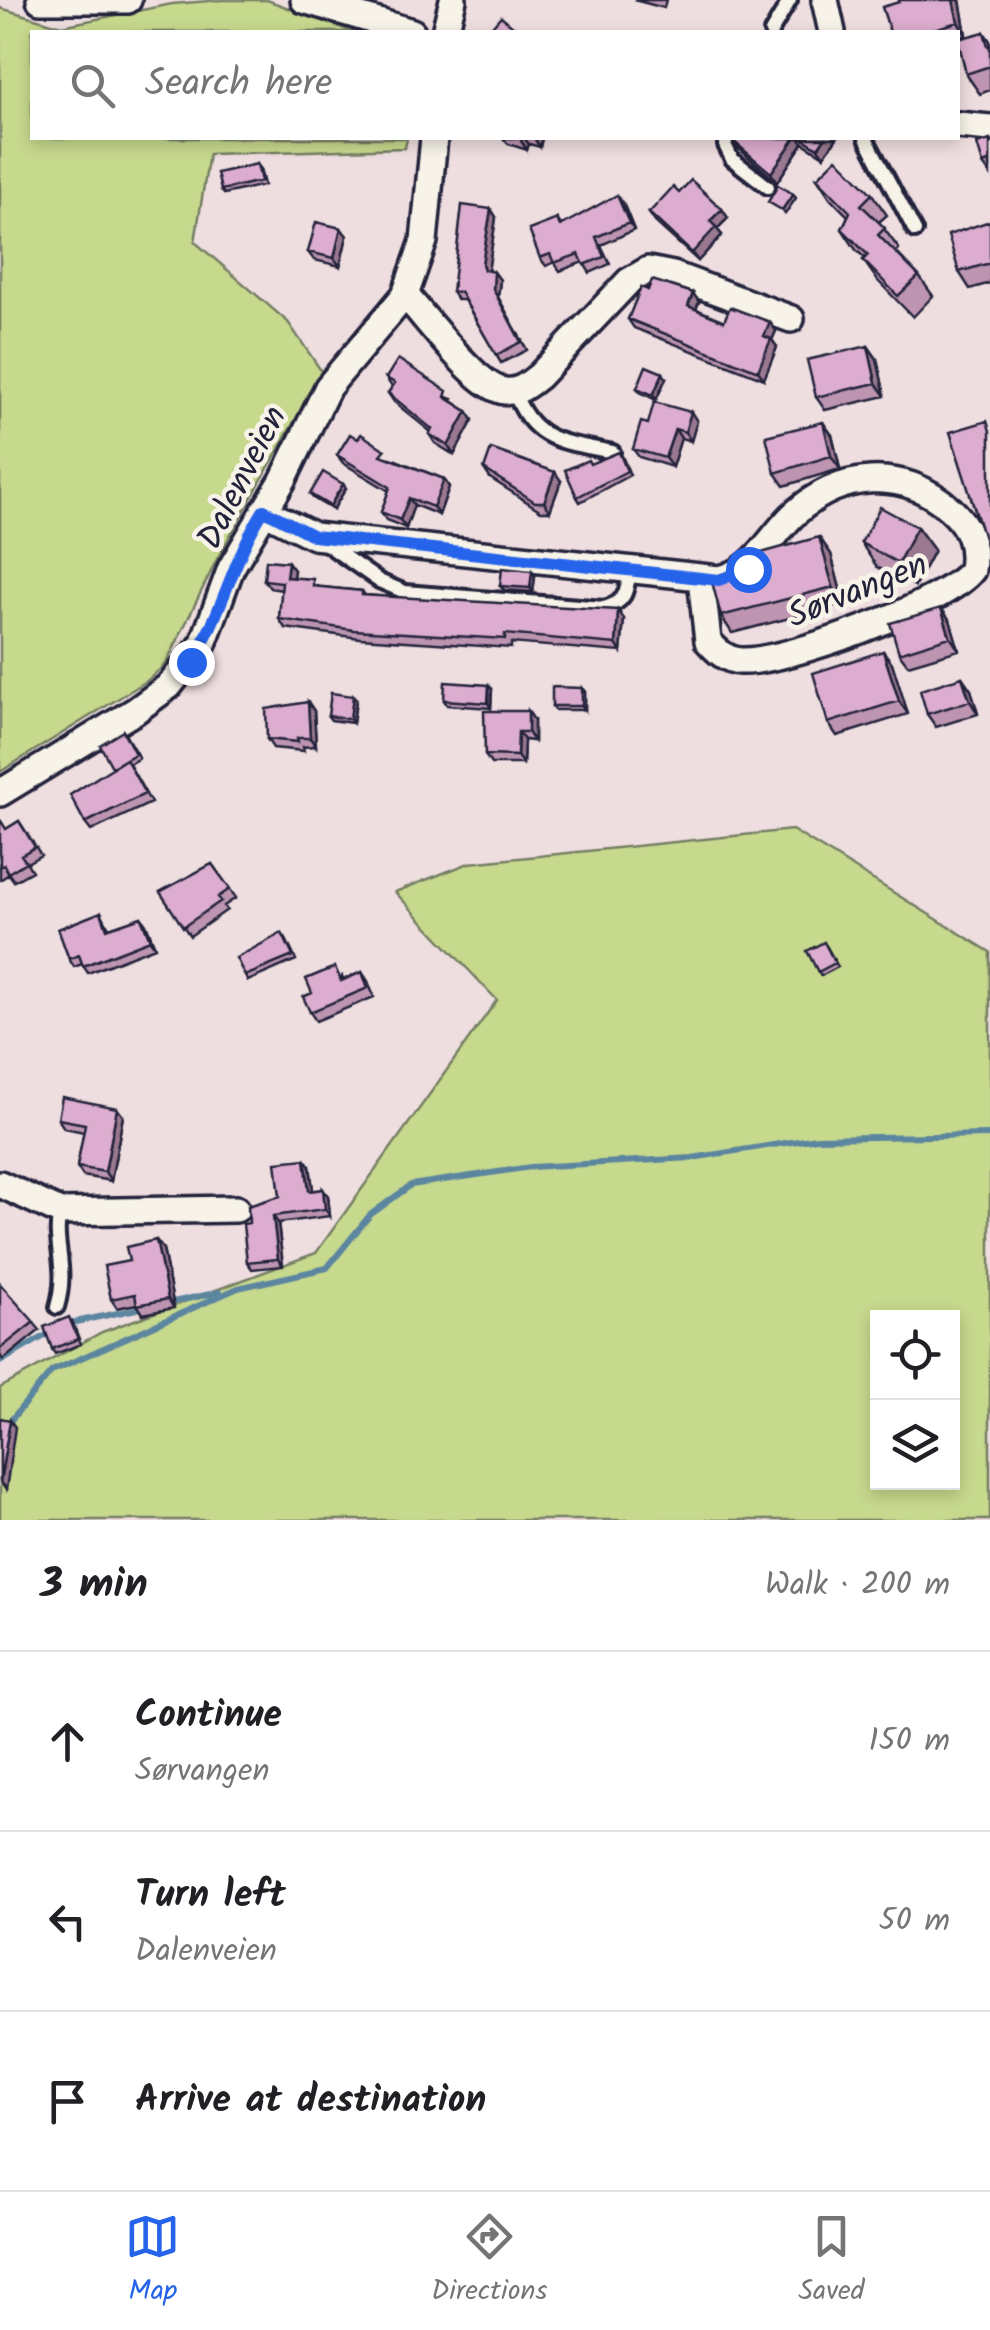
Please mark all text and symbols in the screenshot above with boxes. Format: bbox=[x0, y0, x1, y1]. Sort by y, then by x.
search box bbox=[30, 30, 960, 140]
text: Search here bbox=[145, 55, 332, 115]
icon: search bbox=[65, 58, 120, 113]
street label: Dalenveien bbox=[183, 396, 304, 560]
street label: Sørvangen bbox=[779, 538, 937, 645]
route start bbox=[726, 547, 772, 593]
route end bbox=[169, 640, 215, 686]
map controls bbox=[870, 1310, 960, 1490]
button: locate bbox=[870, 1310, 960, 1400]
button: layers bbox=[870, 1400, 960, 1490]
text: 3 min bbox=[40, 1552, 148, 1619]
text: Walk · 200 m bbox=[765, 1560, 950, 1611]
text: Continue bbox=[135, 1686, 282, 1746]
icon: ahead bbox=[40, 1714, 95, 1769]
text: 150 m bbox=[868, 1716, 950, 1767]
text: Sørvangen bbox=[135, 1746, 269, 1797]
text: Turn left bbox=[135, 1866, 286, 1926]
icon: left bbox=[40, 1894, 95, 1949]
text: 50 m bbox=[879, 1896, 950, 1947]
text: Dalenveien bbox=[135, 1926, 277, 1977]
text: Arrive at destination bbox=[135, 2071, 486, 2131]
icon: arrive bbox=[40, 2074, 95, 2129]
tab: Map bbox=[125, 2209, 180, 2314]
tab: Directions bbox=[431, 2209, 547, 2314]
tab: Saved bbox=[798, 2209, 865, 2314]

